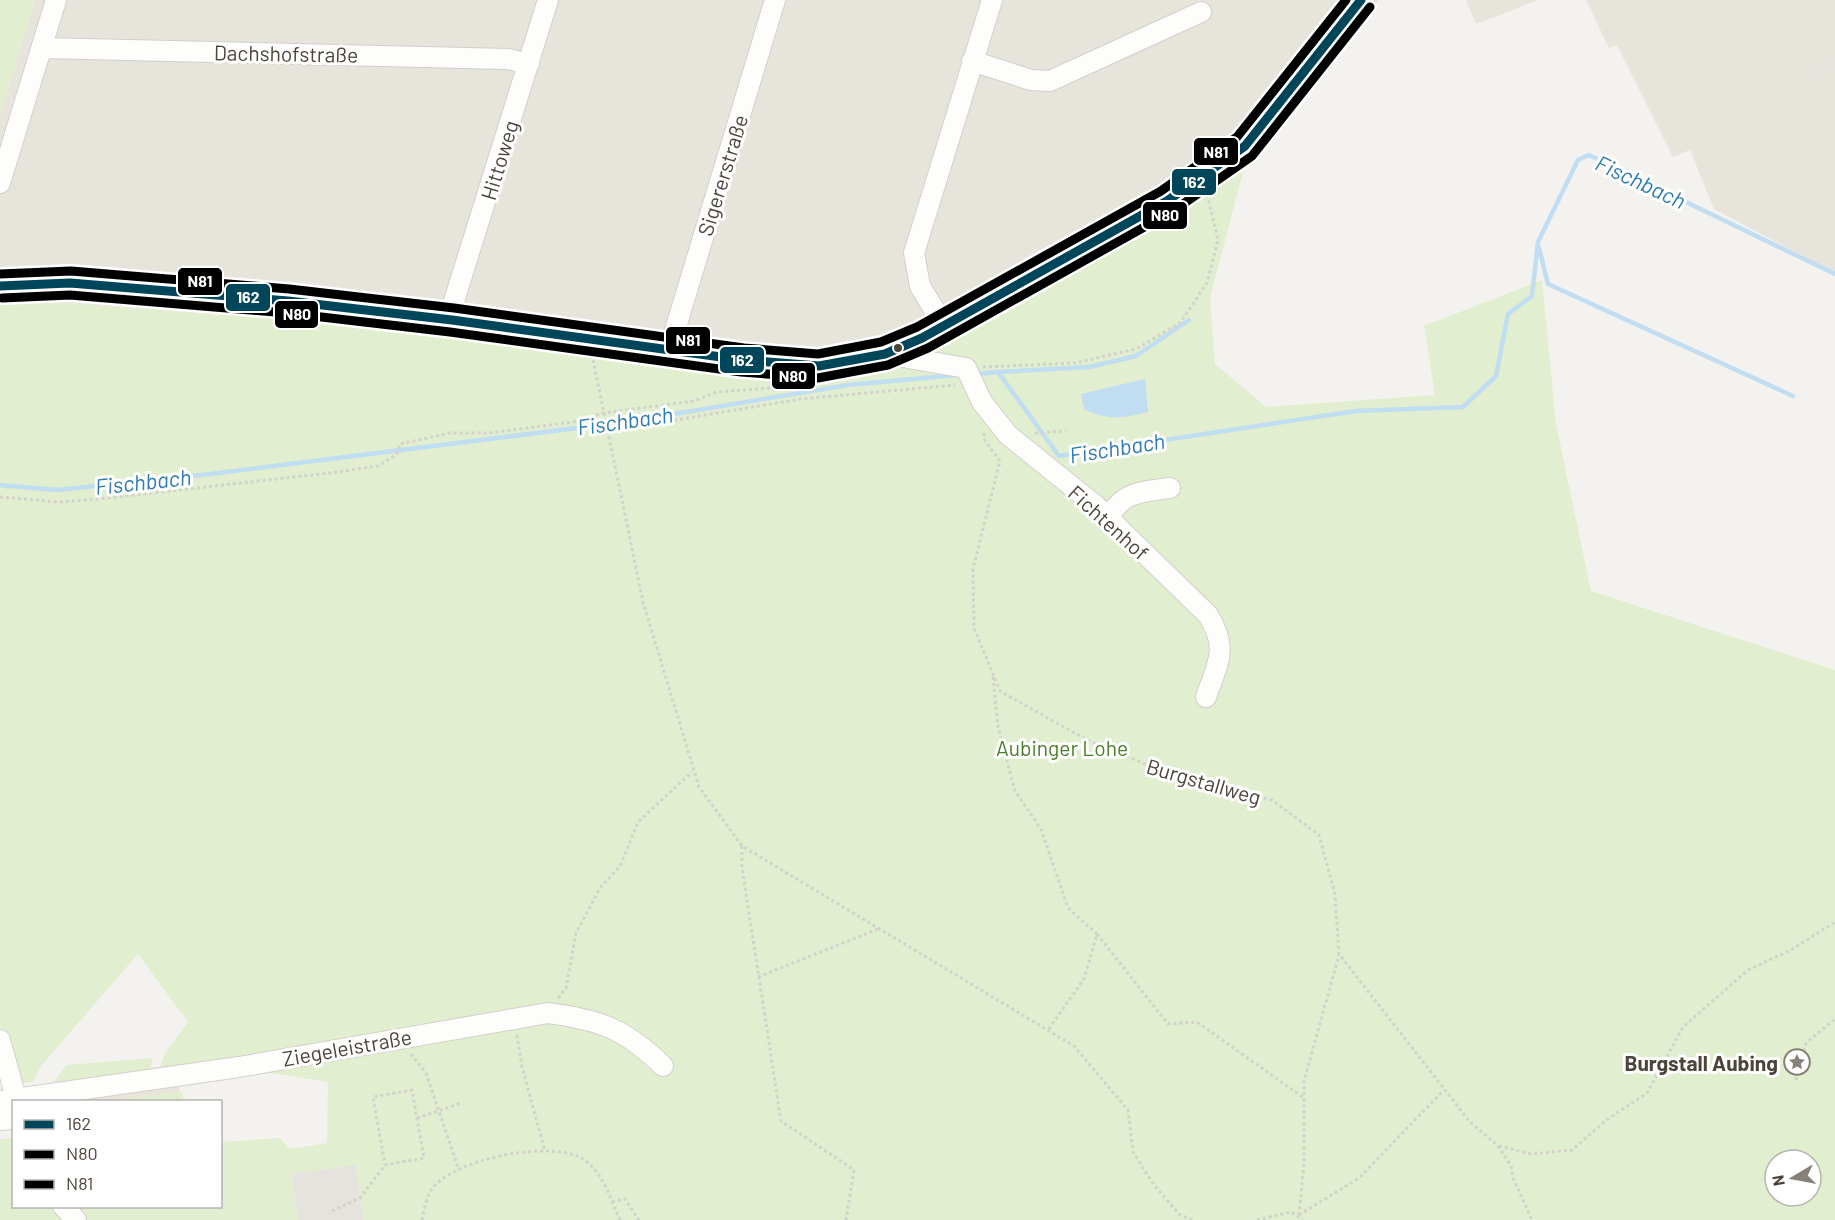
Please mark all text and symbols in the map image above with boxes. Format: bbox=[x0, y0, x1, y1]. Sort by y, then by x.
street label: Dachshofstraße bbox=[214, 39, 358, 67]
street label: Sigererstraße bbox=[692, 111, 752, 239]
street label: Hittoweg bbox=[475, 117, 523, 203]
line badge: N81 bbox=[1193, 137, 1239, 166]
text: N81 bbox=[1204, 142, 1228, 161]
water label: Fischbach bbox=[1592, 149, 1690, 213]
line badge: 162 bbox=[1171, 168, 1217, 196]
text: 162 bbox=[1182, 172, 1206, 191]
line badge: N80 bbox=[1142, 201, 1188, 230]
text: N80 bbox=[1151, 205, 1179, 224]
line badge: N81 bbox=[177, 267, 223, 296]
text: N81 bbox=[188, 271, 212, 290]
line badge: 162 bbox=[225, 283, 271, 312]
text: 162 bbox=[236, 287, 260, 306]
line badge: N80 bbox=[274, 300, 319, 329]
text: N80 bbox=[283, 304, 311, 323]
line badge: N81 bbox=[665, 326, 711, 355]
text: N81 bbox=[676, 330, 700, 349]
unlabelled marker bbox=[892, 342, 904, 354]
line badge: 162 bbox=[719, 346, 765, 374]
text: 162 bbox=[730, 350, 754, 369]
line badge: N80 bbox=[771, 362, 816, 390]
text: N80 bbox=[779, 366, 807, 385]
water label: Fischbach bbox=[576, 400, 674, 440]
water label: Fischbach bbox=[1067, 427, 1167, 467]
water label: Fischbach bbox=[94, 463, 192, 499]
street label: Fichtenhof bbox=[1064, 479, 1154, 565]
park label: Aubinger Lohe bbox=[996, 735, 1128, 760]
street label: Burgstallweg bbox=[1144, 753, 1264, 809]
street label: Ziegeleistraße bbox=[280, 1023, 414, 1071]
place icon: Burgstall Aubing bbox=[1782, 1047, 1812, 1077]
place label: Burgstall Aubing bbox=[1625, 1050, 1778, 1075]
legend bbox=[12, 1100, 222, 1208]
text: 162 bbox=[66, 1112, 91, 1134]
text: N80 bbox=[66, 1142, 98, 1164]
north arrow bbox=[1763, 1148, 1823, 1208]
text: N81 bbox=[66, 1172, 93, 1194]
text: N bbox=[1767, 1174, 1788, 1188]

